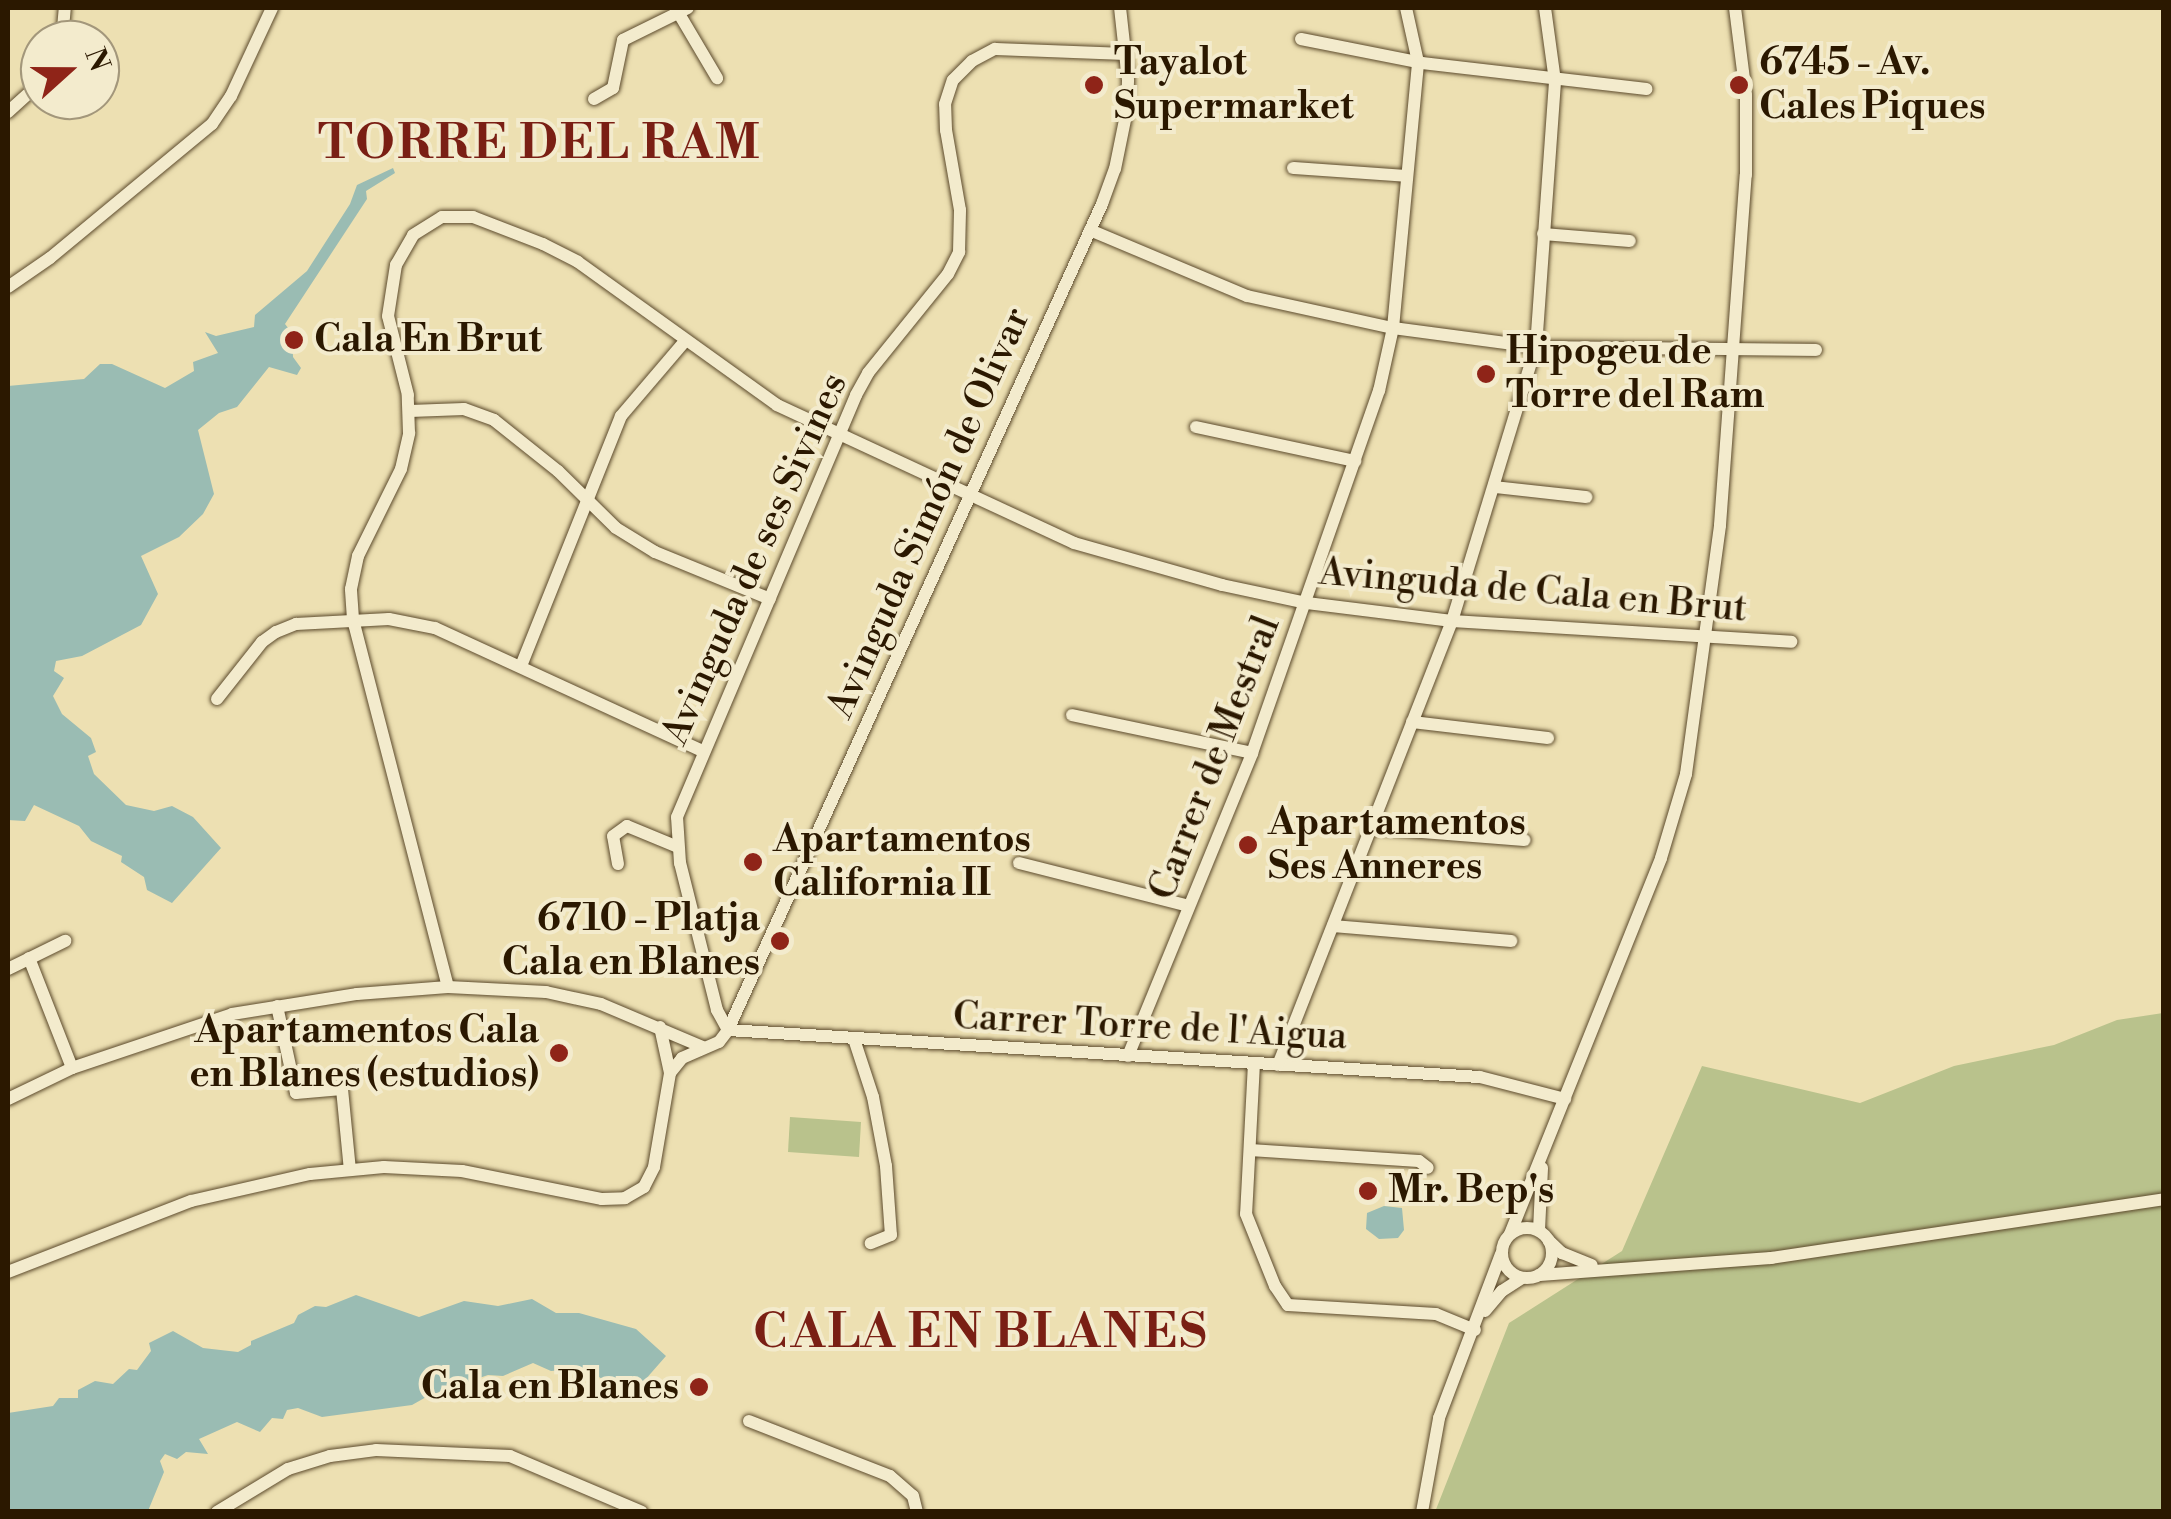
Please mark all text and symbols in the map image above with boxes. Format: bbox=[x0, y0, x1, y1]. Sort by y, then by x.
north arrow bbox=[20, 20, 120, 120]
place label: Tayalot Supermarket bbox=[1114, 40, 1354, 130]
place label: 6745 - Av. Cales Piques bbox=[1759, 40, 1986, 130]
text: N bbox=[76, 43, 117, 76]
marker: Tayalot Supermarket bbox=[1083, 74, 1105, 96]
marker: 6745 - Av. Cales Piques bbox=[1728, 74, 1750, 96]
district label: TORRE DEL RAM bbox=[318, 116, 762, 174]
street label: Avinguda Simón de Olivar bbox=[818, 301, 1040, 725]
place label: Cala En Brut bbox=[314, 317, 542, 363]
marker: Cala En Brut bbox=[283, 329, 305, 351]
place label: Hipogeu de Torre del Ram bbox=[1506, 329, 1764, 418]
marker: Hipogeu de Torre del Ram bbox=[1475, 363, 1497, 385]
street label: Avinguda de ses Sivines bbox=[653, 366, 857, 752]
street label: Avinguda de Cala en Brut bbox=[1317, 550, 1749, 632]
street label: Carrer de Mestral bbox=[1140, 610, 1290, 906]
place label: Apartamentos Ses Anneres bbox=[1268, 800, 1526, 889]
place label: Apartamentos California II bbox=[773, 817, 1031, 906]
marker: Apartamentos Ses Anneres bbox=[1237, 834, 1259, 856]
marker: Apartamentos California II bbox=[742, 851, 764, 873]
place label: 6710 - Platja Cala en Blanes bbox=[502, 896, 760, 986]
marker: 6710 - Platja Cala en Blanes bbox=[769, 930, 791, 952]
street label: Carrer Torre de l'Aigua bbox=[952, 994, 1348, 1060]
place label: Apartamentos Cala en Blanes (estudios) bbox=[189, 1008, 539, 1098]
marker: Apartamentos Cala en Blanes (estudios) bbox=[548, 1042, 570, 1064]
place label: Mr. Bep's bbox=[1388, 1168, 1554, 1214]
marker: Mr. Bep's bbox=[1357, 1180, 1379, 1202]
district label: CALA EN BLANES bbox=[753, 1305, 1209, 1363]
place label: Cala en Blanes bbox=[421, 1364, 679, 1410]
marker: Cala en Blanes bbox=[688, 1376, 710, 1398]

